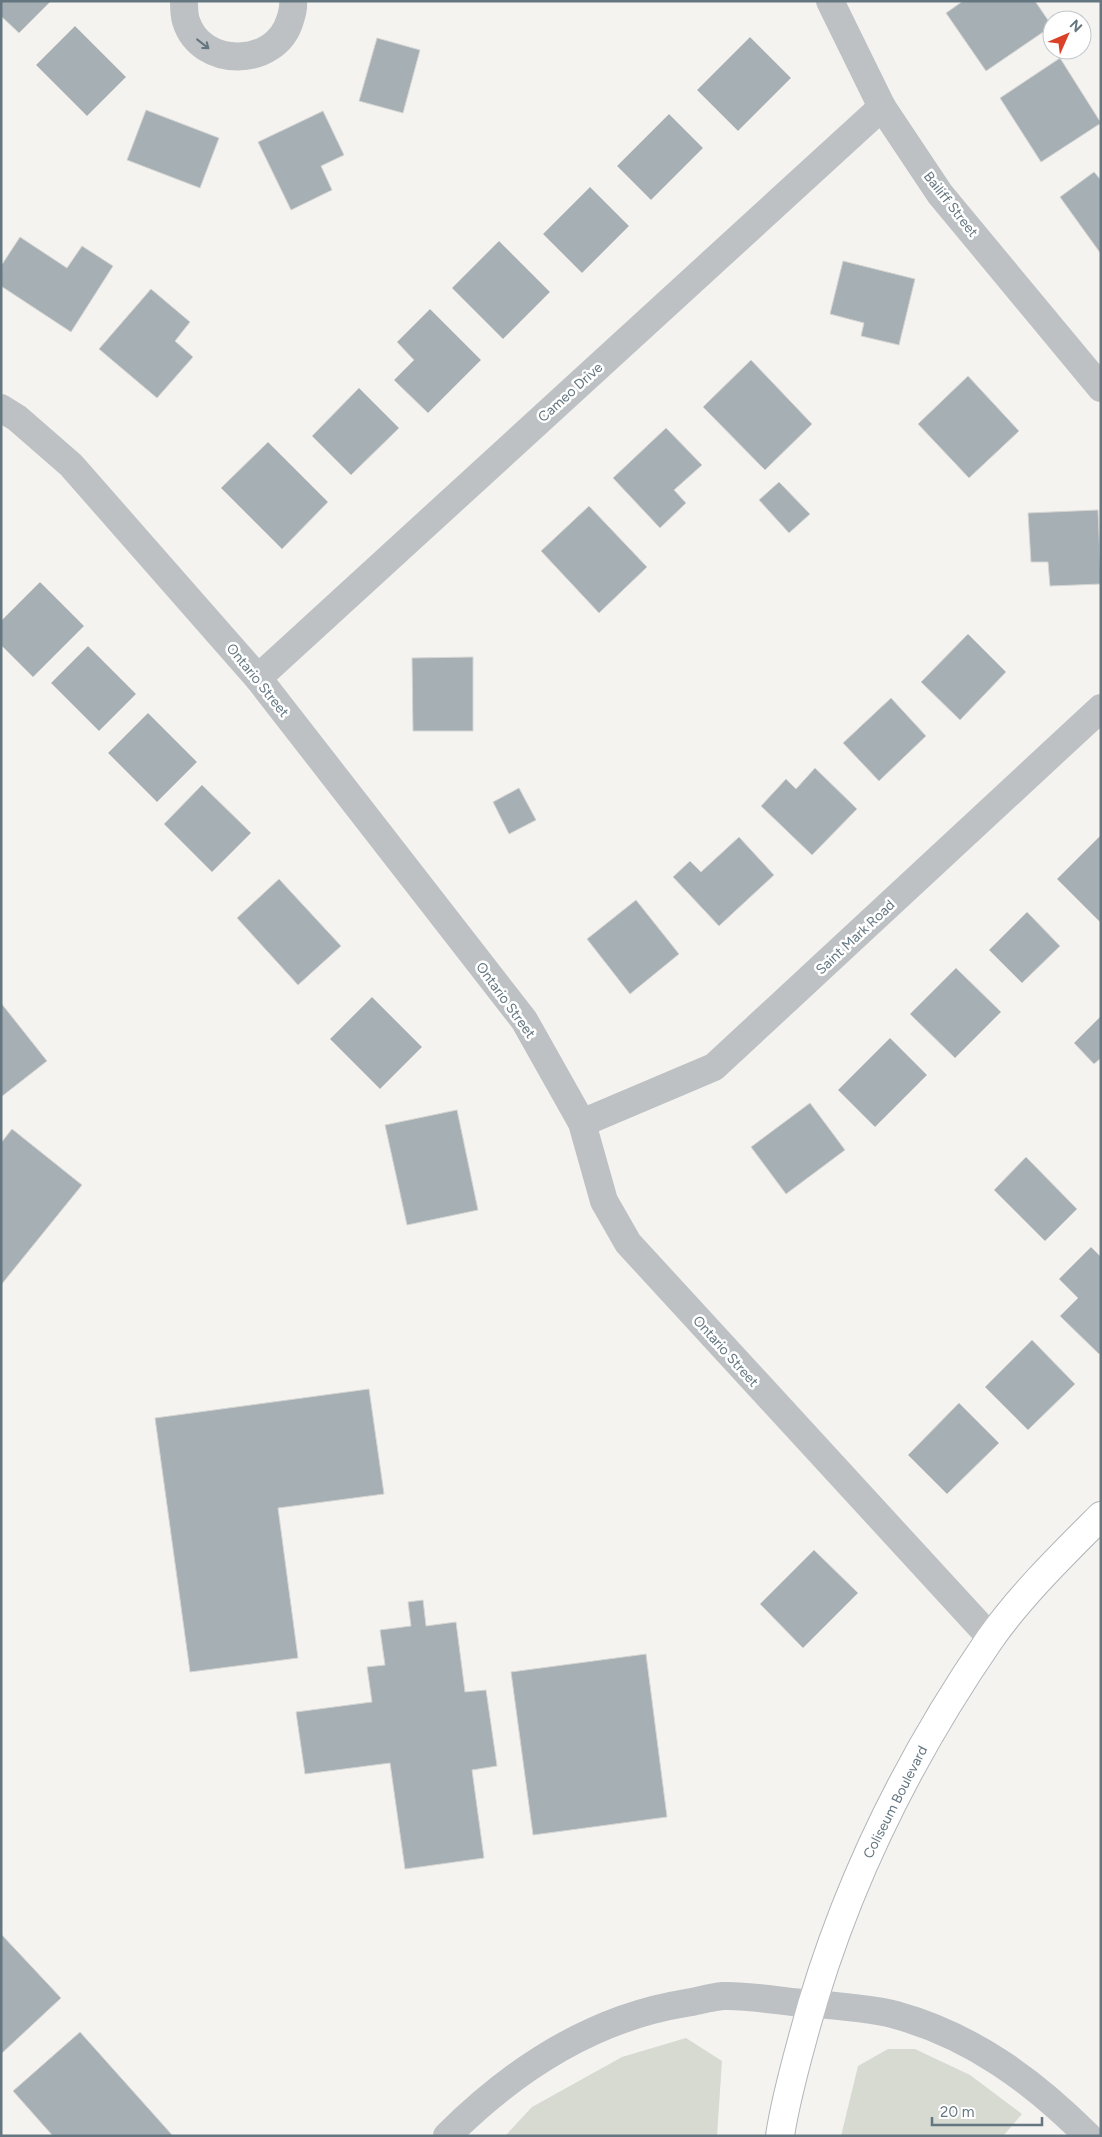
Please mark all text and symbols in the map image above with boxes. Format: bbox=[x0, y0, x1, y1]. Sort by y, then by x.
north arrow bbox=[1042, 10, 1092, 60]
text: N bbox=[1066, 16, 1086, 36]
one-way arrow bbox=[196, 38, 209, 49]
street label: Bailiff Street bbox=[920, 168, 981, 240]
street label: Cameo Drive bbox=[535, 359, 606, 426]
street label: Ontario Street bbox=[223, 640, 292, 721]
street label: Saint Mark Road bbox=[812, 896, 898, 978]
street label: Ontario Street bbox=[472, 959, 539, 1042]
street label: Ontario Street bbox=[689, 1312, 762, 1390]
street label: Coliseum Boulevard bbox=[860, 1743, 931, 1861]
scale bar bbox=[932, 2094, 1042, 2126]
text: 20 m bbox=[940, 2103, 974, 2121]

